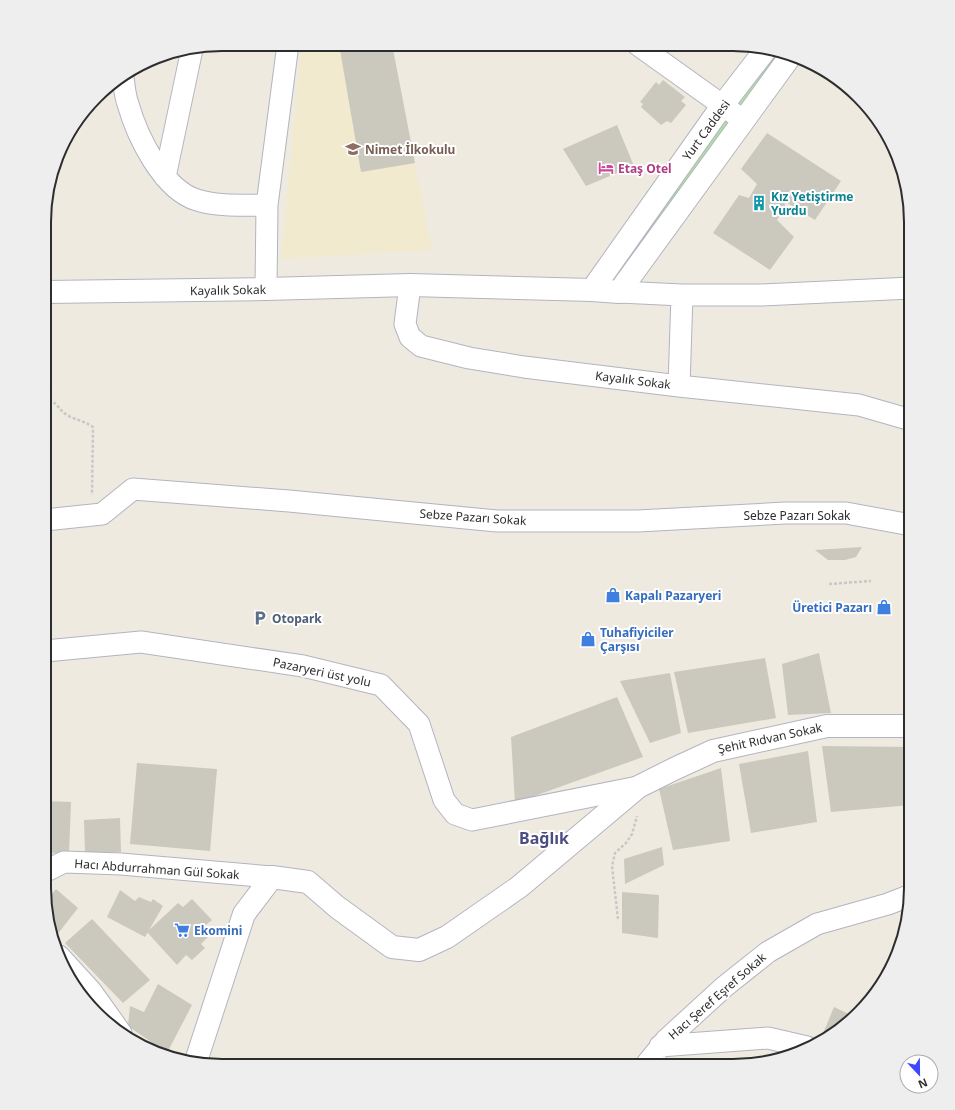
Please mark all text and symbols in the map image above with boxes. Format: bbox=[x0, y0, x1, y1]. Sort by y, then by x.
street label: Yurt Caddesi bbox=[678, 96, 734, 164]
school or university icon: Nimet İlkokulu bbox=[344, 140, 362, 158]
place label: Nimet İlkokulu bbox=[365, 141, 455, 158]
hotel icon: Etaş Otel bbox=[597, 159, 615, 177]
place label: Etaş Otel bbox=[618, 160, 672, 177]
place label: Kız Yetiştirme Yurdu bbox=[771, 188, 854, 219]
building icon: Kız Yetiştirme Yurdu bbox=[750, 194, 768, 212]
street label: Kayalık Sokak bbox=[190, 281, 267, 299]
street label: Kayalık Sokak bbox=[594, 367, 672, 393]
street label: Sebze Pazarı Sokak bbox=[419, 505, 528, 529]
street label: Sebze Pazarı Sokak bbox=[743, 507, 851, 524]
shop icon: Kapalı Pazaryeri bbox=[604, 586, 622, 604]
place label: Kapalı Pazaryeri bbox=[625, 587, 721, 604]
shop icon: Üretici Pazarı bbox=[875, 598, 893, 616]
place label: Üretici Pazarı bbox=[792, 599, 872, 616]
parking icon: Otopark bbox=[251, 609, 269, 627]
place label: Otopark bbox=[272, 610, 322, 627]
place label: Tuhafiyiciler Çarşısı bbox=[600, 624, 674, 655]
shop icon: Tuhafiyiciler Çarşısı bbox=[579, 630, 597, 648]
street label: Pazaryeri üst yolu bbox=[271, 653, 373, 691]
street label: Şehit Rıdvan Sokak bbox=[716, 719, 824, 757]
district label: Bağlık bbox=[519, 827, 569, 849]
street label: Hacı Abdurrahman Gül Sokak bbox=[74, 855, 241, 883]
supermarket icon: Ekomini bbox=[173, 921, 191, 939]
place label: Ekomini bbox=[194, 922, 242, 939]
street label: Hacı Şeref Eşref Sokak bbox=[665, 948, 770, 1043]
north arrow bbox=[899, 1054, 939, 1094]
text: N bbox=[916, 1075, 930, 1092]

